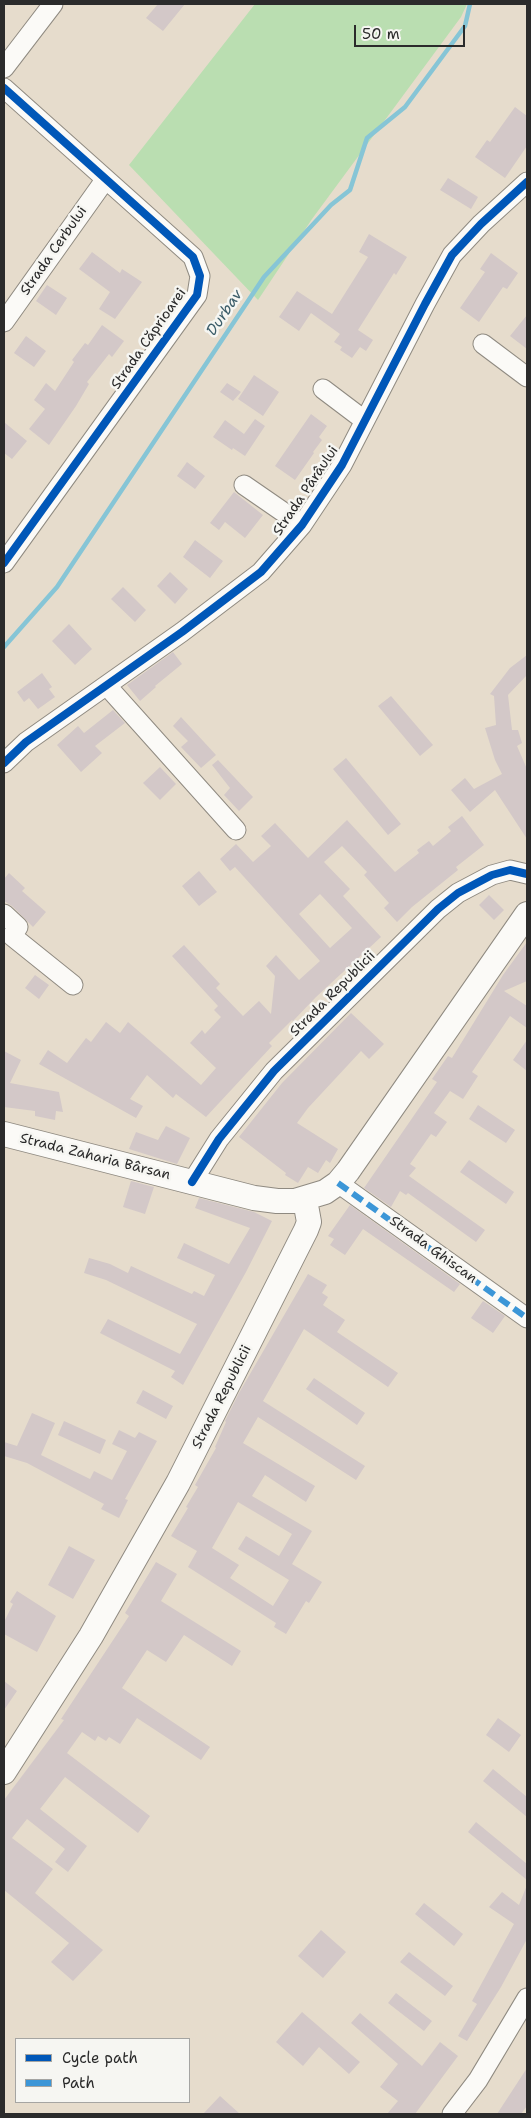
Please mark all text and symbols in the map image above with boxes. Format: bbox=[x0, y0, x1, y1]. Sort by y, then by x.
scale bar bbox=[356, 15, 467, 47]
text: 50 m bbox=[362, 24, 400, 44]
street label: Strada Cerbului bbox=[17, 203, 91, 299]
street label: Strada Căprioarei bbox=[108, 285, 190, 393]
water label: Durbav bbox=[203, 287, 247, 339]
street label: Strada Pârâului bbox=[270, 443, 342, 539]
street label: Strada Republicii bbox=[287, 948, 379, 1040]
street label: Strada Zaharia Bârsan bbox=[18, 1130, 172, 1184]
street label: Strada Ghiscan bbox=[386, 1213, 480, 1287]
street label: Strada Republicii bbox=[189, 1342, 255, 1452]
legend bbox=[15, 2038, 190, 2103]
text: Cycle path bbox=[62, 2048, 138, 2068]
text: Path bbox=[62, 2073, 95, 2093]

